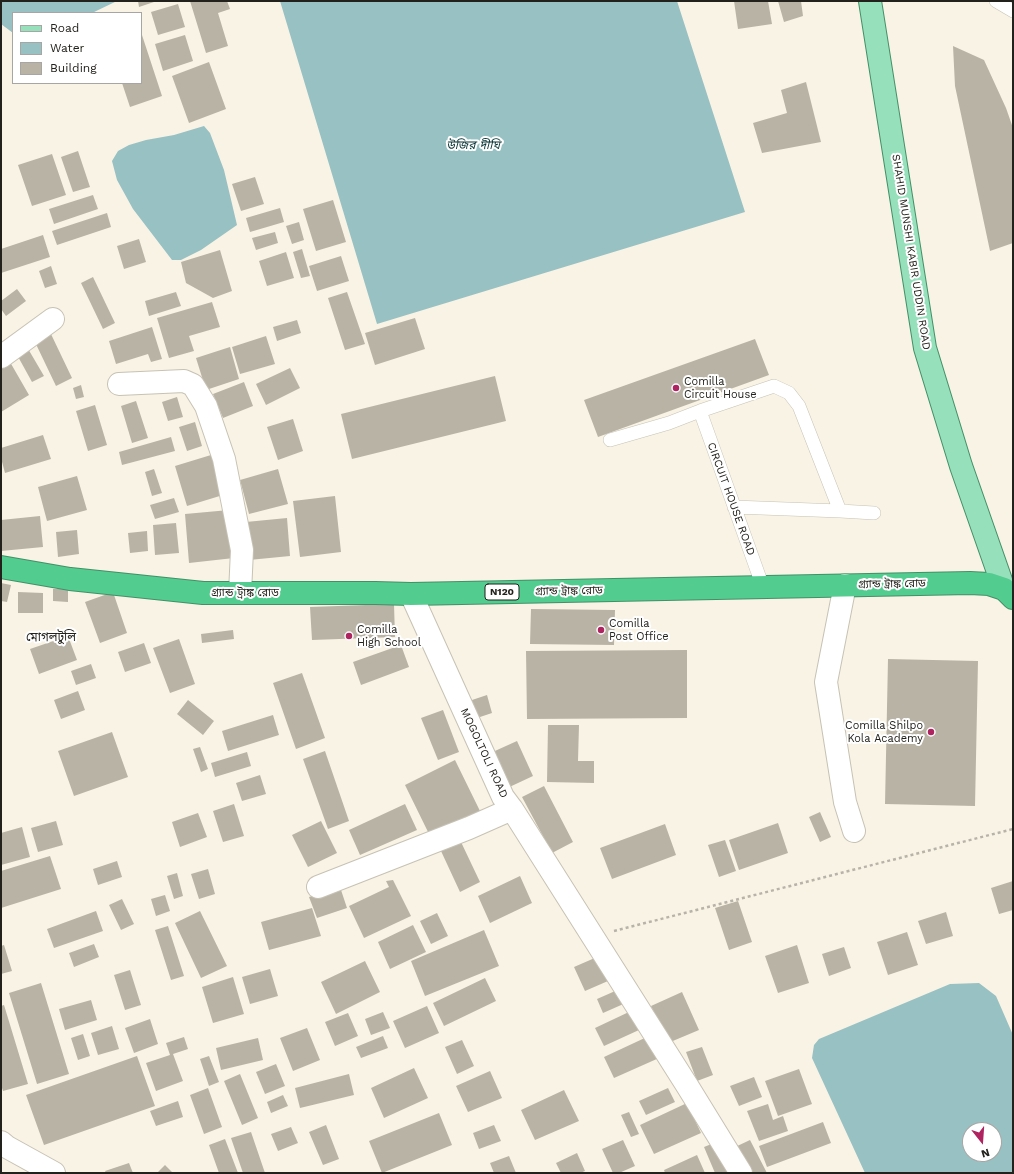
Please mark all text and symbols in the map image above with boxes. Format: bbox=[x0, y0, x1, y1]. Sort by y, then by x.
legend bbox=[12, 12, 142, 84]
text: Road bbox=[50, 21, 79, 35]
text: Water bbox=[50, 41, 84, 55]
text: Building bbox=[50, 61, 97, 75]
water label: উজির দীঘি bbox=[446, 138, 500, 152]
street label: SHAHID MUNSHI KABIR UDDIN ROAD bbox=[889, 153, 933, 351]
place label: Comilla Circuit House bbox=[684, 375, 757, 401]
marker: Comilla Circuit House bbox=[671, 383, 681, 393]
street label: CIRCUIT HOUSE ROAD bbox=[704, 441, 758, 557]
street label: গ্র্যান্ড ট্রাঙ্ক রোড bbox=[858, 577, 926, 591]
road number: N120 bbox=[485, 584, 519, 600]
street label: গ্র্যান্ড ট্রাঙ্ক রোড bbox=[535, 584, 603, 598]
street label: গ্র্যান্ড ট্রাঙ্ক রোড bbox=[211, 586, 279, 600]
place label: Comilla Post Office bbox=[609, 617, 669, 643]
place label: Comilla High School bbox=[357, 623, 421, 649]
marker: Comilla Post Office bbox=[596, 625, 606, 635]
district label: মোগলটুলি bbox=[26, 630, 76, 644]
marker: Comilla High School bbox=[344, 631, 354, 641]
street label: MOGOLTOLI ROAD bbox=[457, 706, 511, 800]
place label: Comilla Shilpo Kola Academy bbox=[845, 719, 923, 745]
marker: Comilla Shilpo Kola Academy bbox=[926, 727, 936, 737]
north arrow bbox=[962, 1122, 1002, 1162]
text: N bbox=[980, 1146, 991, 1160]

